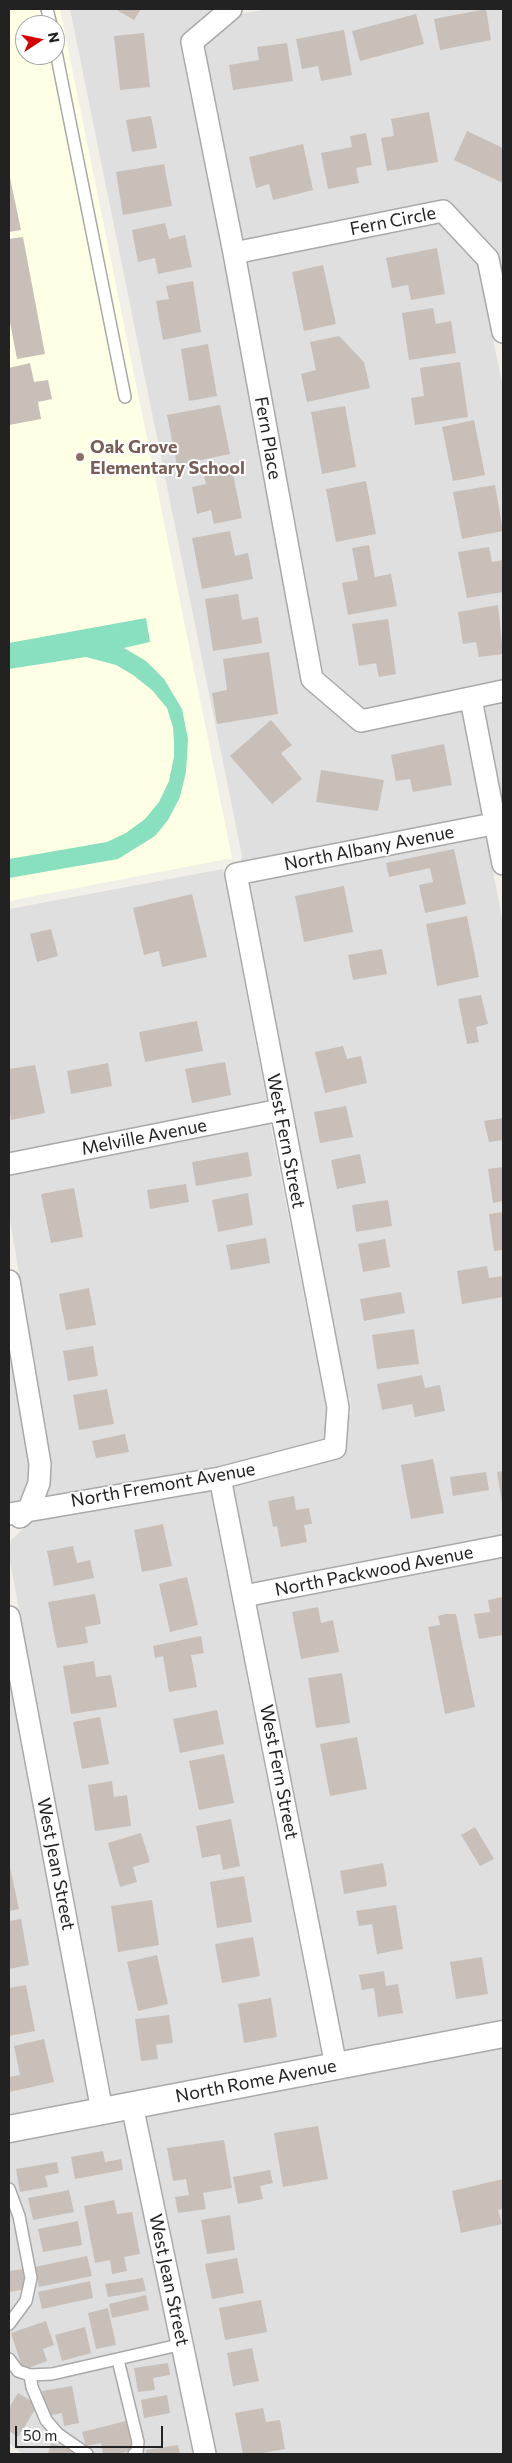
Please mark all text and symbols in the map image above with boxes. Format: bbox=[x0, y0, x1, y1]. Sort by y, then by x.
north arrow bbox=[15, 15, 65, 65]
text: N bbox=[45, 30, 64, 44]
street label: Fern Circle bbox=[348, 202, 438, 240]
street label: Fern Place bbox=[250, 395, 286, 481]
place label: Oak Grove Elementary School bbox=[90, 436, 245, 478]
marker: Oak Grove Elementary School bbox=[74, 451, 86, 463]
street label: North Albany Avenue bbox=[282, 821, 456, 875]
street label: West Fern Street bbox=[262, 1072, 310, 1210]
street label: Melville Avenue bbox=[80, 1114, 208, 1160]
street label: North Fremont Avenue bbox=[69, 1458, 257, 1512]
street label: North Packwood Avenue bbox=[273, 1541, 475, 1601]
street label: West Fern Street bbox=[255, 1703, 303, 1841]
street label: West Jean Street bbox=[33, 1796, 79, 1932]
street label: North Rome Avenue bbox=[174, 2055, 338, 2107]
street label: West Jean Street bbox=[144, 2212, 194, 2348]
scale bar bbox=[18, 2416, 165, 2448]
text: 50 m bbox=[23, 2426, 57, 2444]

